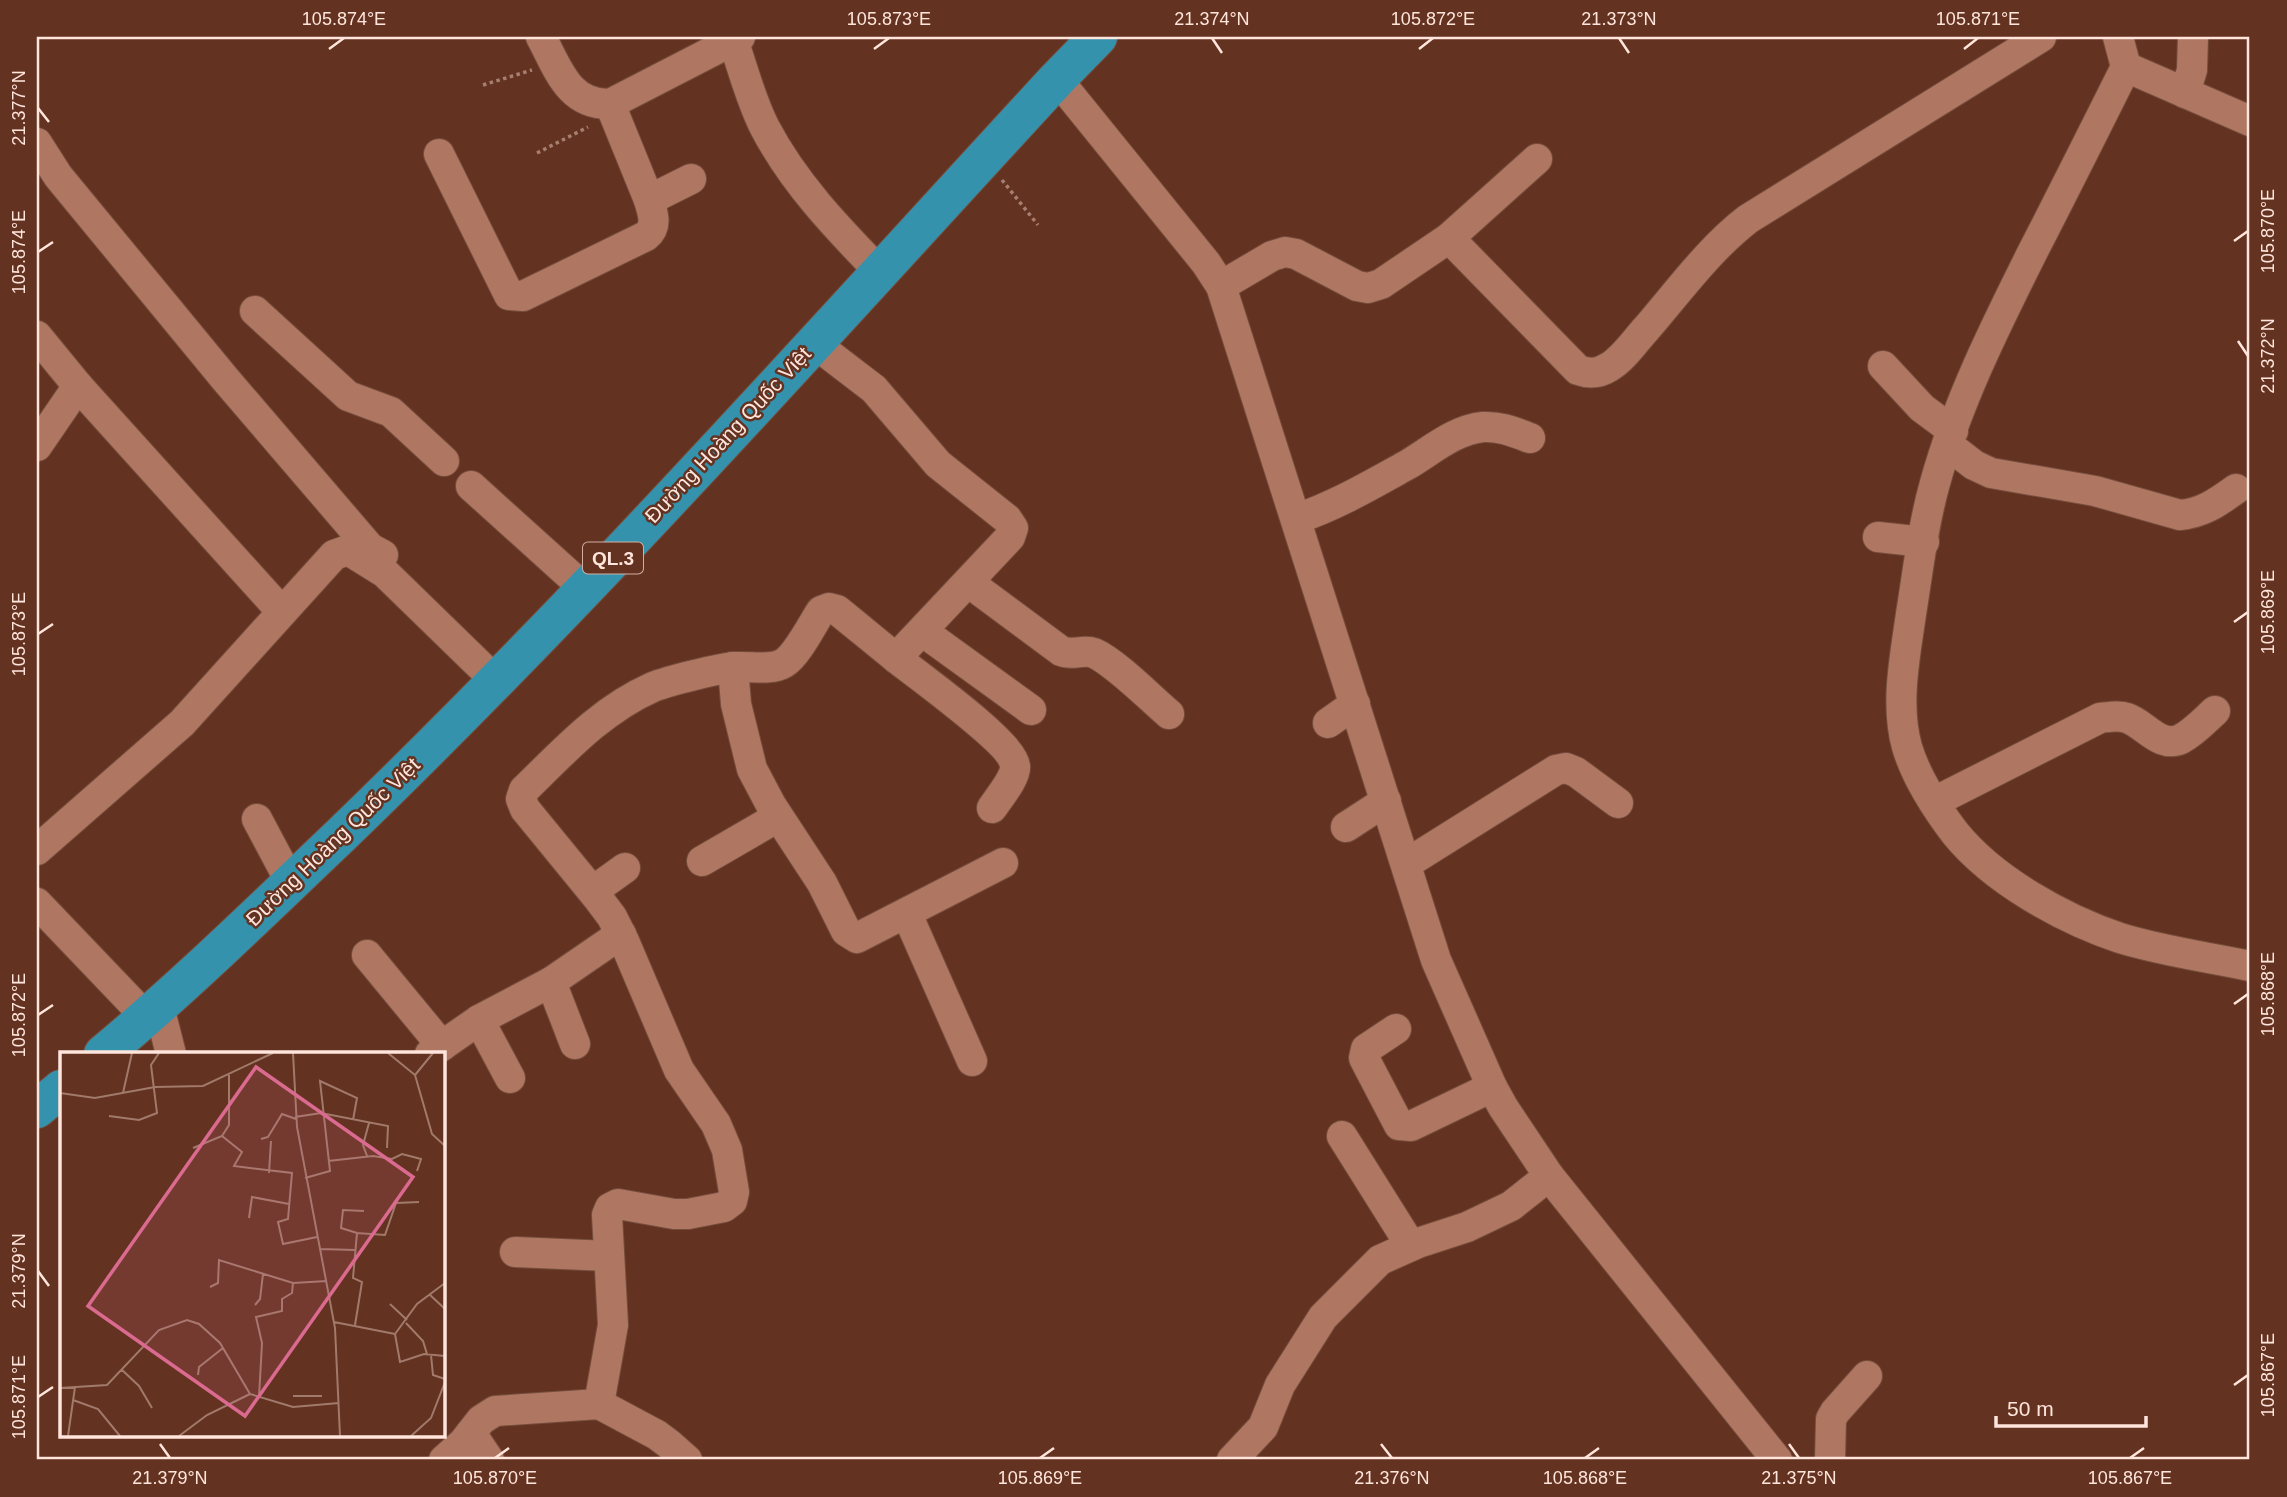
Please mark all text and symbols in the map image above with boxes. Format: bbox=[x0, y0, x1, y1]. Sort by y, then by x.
text: 105.874°E bbox=[302, 9, 386, 29]
text: 105.873°E bbox=[847, 9, 931, 29]
text: 21.374°N bbox=[1174, 9, 1250, 29]
text: 105.872°E bbox=[1391, 9, 1475, 29]
text: 21.373°N bbox=[1581, 9, 1657, 29]
text: 105.871°E bbox=[1936, 9, 2020, 29]
text: 21.377°N bbox=[9, 70, 29, 146]
text: 105.870°E bbox=[2258, 189, 2278, 273]
text: 105.874°E bbox=[9, 210, 29, 294]
text: 21.372°N bbox=[2258, 318, 2278, 394]
street label: Đường Hoàng Quốc Việt bbox=[640, 342, 815, 527]
road number: QL.3 bbox=[583, 542, 643, 573]
text: 105.869°E bbox=[2258, 570, 2278, 654]
text: 105.873°E bbox=[9, 592, 29, 676]
street label: Đường Hoàng Quốc Việt bbox=[241, 753, 424, 930]
text: 105.868°E bbox=[2258, 952, 2278, 1036]
text: 105.872°E bbox=[9, 973, 29, 1057]
inset map bbox=[60, 1052, 444, 1438]
text: 21.379°N bbox=[9, 1233, 29, 1309]
text: 105.867°E bbox=[2258, 1333, 2278, 1417]
text: 105.871°E bbox=[9, 1355, 29, 1439]
scale bar bbox=[1996, 1385, 2147, 1429]
text: 50 m bbox=[2007, 1397, 2054, 1420]
text: 21.379°N bbox=[132, 1468, 208, 1488]
text: 105.870°E bbox=[453, 1468, 537, 1488]
text: 105.869°E bbox=[998, 1468, 1082, 1488]
text: 21.376°N bbox=[1354, 1468, 1430, 1488]
text: 105.868°E bbox=[1543, 1468, 1627, 1488]
text: 21.375°N bbox=[1761, 1468, 1837, 1488]
text: 105.867°E bbox=[2088, 1468, 2172, 1488]

